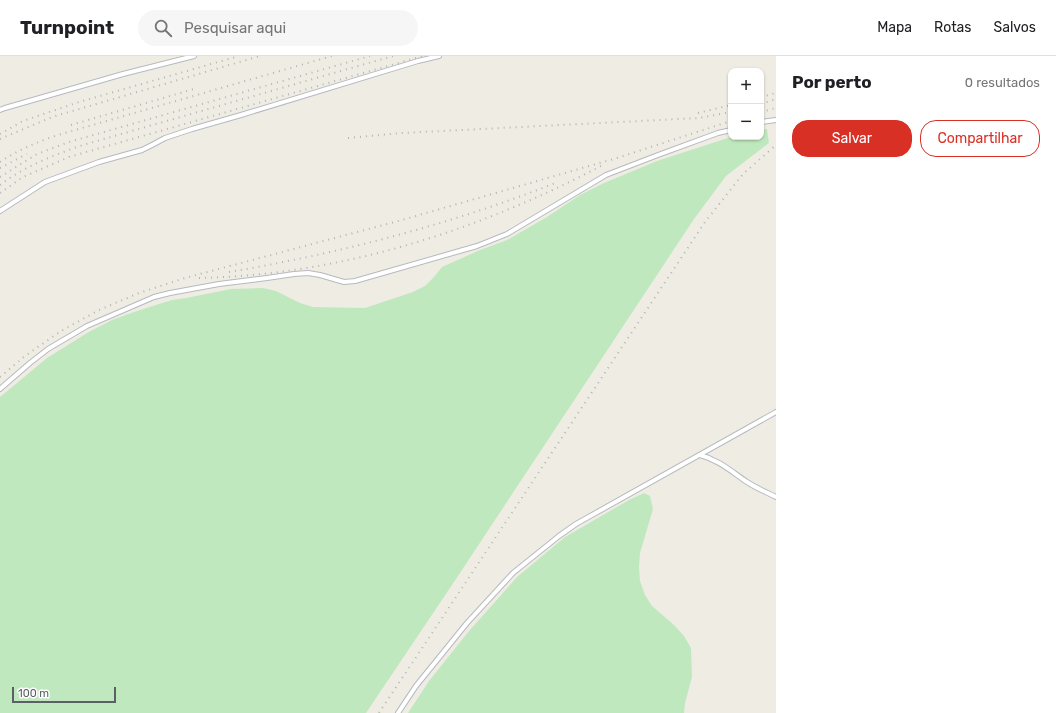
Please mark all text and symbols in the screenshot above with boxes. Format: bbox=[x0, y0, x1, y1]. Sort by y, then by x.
search box bbox=[138, 10, 418, 46]
text: Turnpoint bbox=[20, 16, 114, 39]
icon: search bbox=[152, 17, 174, 39]
text: Pesquisar aqui bbox=[184, 19, 286, 37]
text: Mapa bbox=[877, 19, 912, 36]
text: Rotas bbox=[934, 19, 971, 36]
text: Salvos bbox=[993, 19, 1036, 36]
map controls bbox=[728, 68, 764, 140]
button: + bbox=[728, 68, 764, 104]
text: Por perto bbox=[792, 72, 872, 92]
text: 0 resultados bbox=[965, 75, 1040, 90]
button: − bbox=[728, 104, 764, 140]
button: Salvar bbox=[792, 120, 912, 157]
button: Compartilhar bbox=[920, 120, 1040, 157]
scale bar bbox=[12, 685, 116, 704]
text: 100 m bbox=[18, 687, 49, 700]

